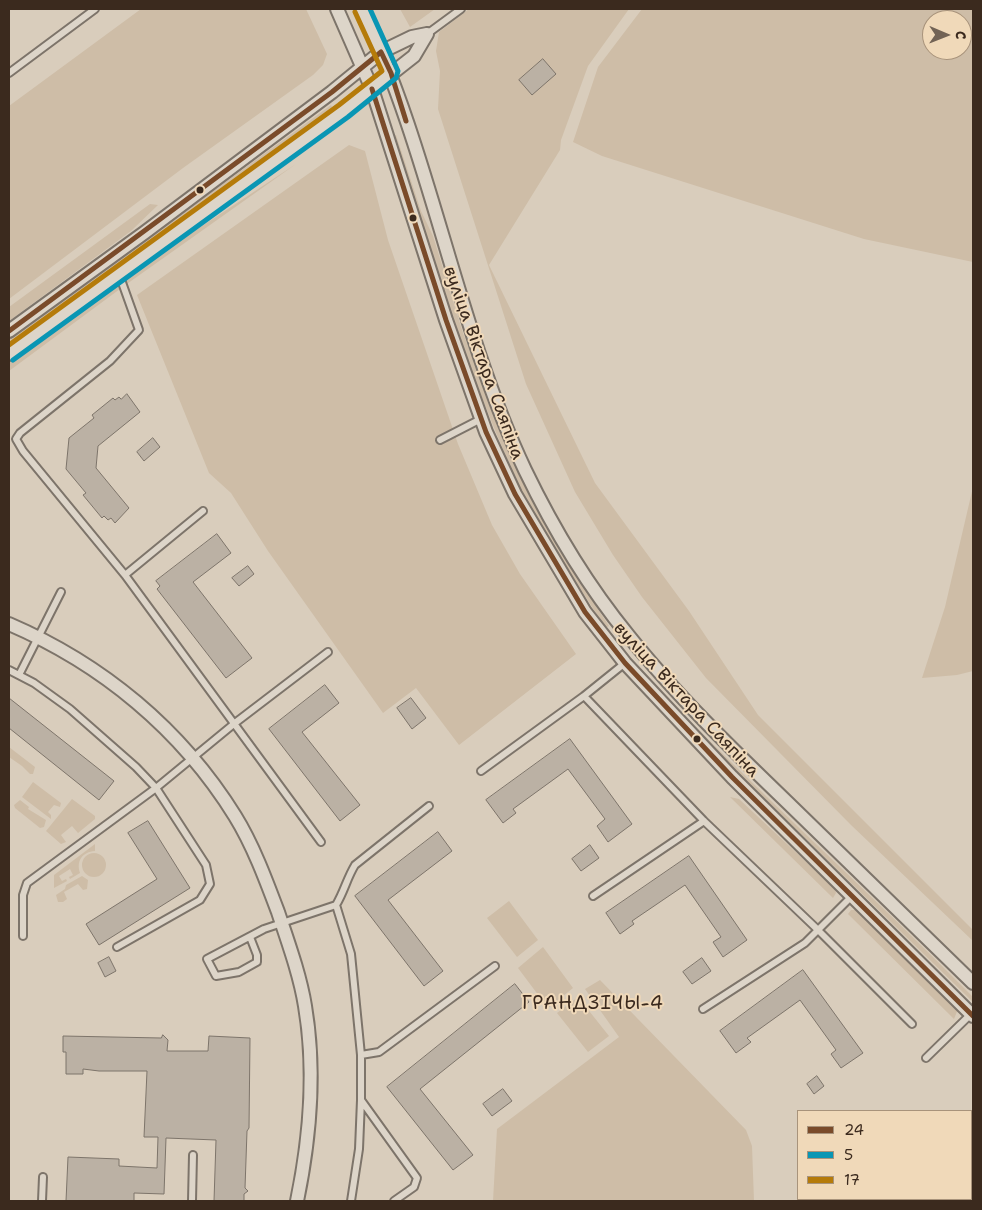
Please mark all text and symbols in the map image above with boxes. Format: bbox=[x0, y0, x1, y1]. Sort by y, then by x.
north arrow bbox=[922, 10, 972, 60]
text: С bbox=[952, 31, 970, 40]
unlabelled marker bbox=[195, 185, 205, 195]
unlabelled marker bbox=[408, 213, 418, 223]
street label: вуліца Віктара Саяпіна bbox=[438, 263, 528, 463]
street label: вуліца Віктара Саяпіна bbox=[608, 618, 764, 782]
unlabelled marker bbox=[692, 734, 702, 744]
district label: ГРАНДЗІЧЫ-4 bbox=[520, 993, 666, 1015]
legend bbox=[797, 1110, 972, 1200]
text: 24 bbox=[844, 1120, 864, 1140]
text: 5 bbox=[844, 1145, 853, 1165]
text: 17 bbox=[844, 1170, 860, 1190]

